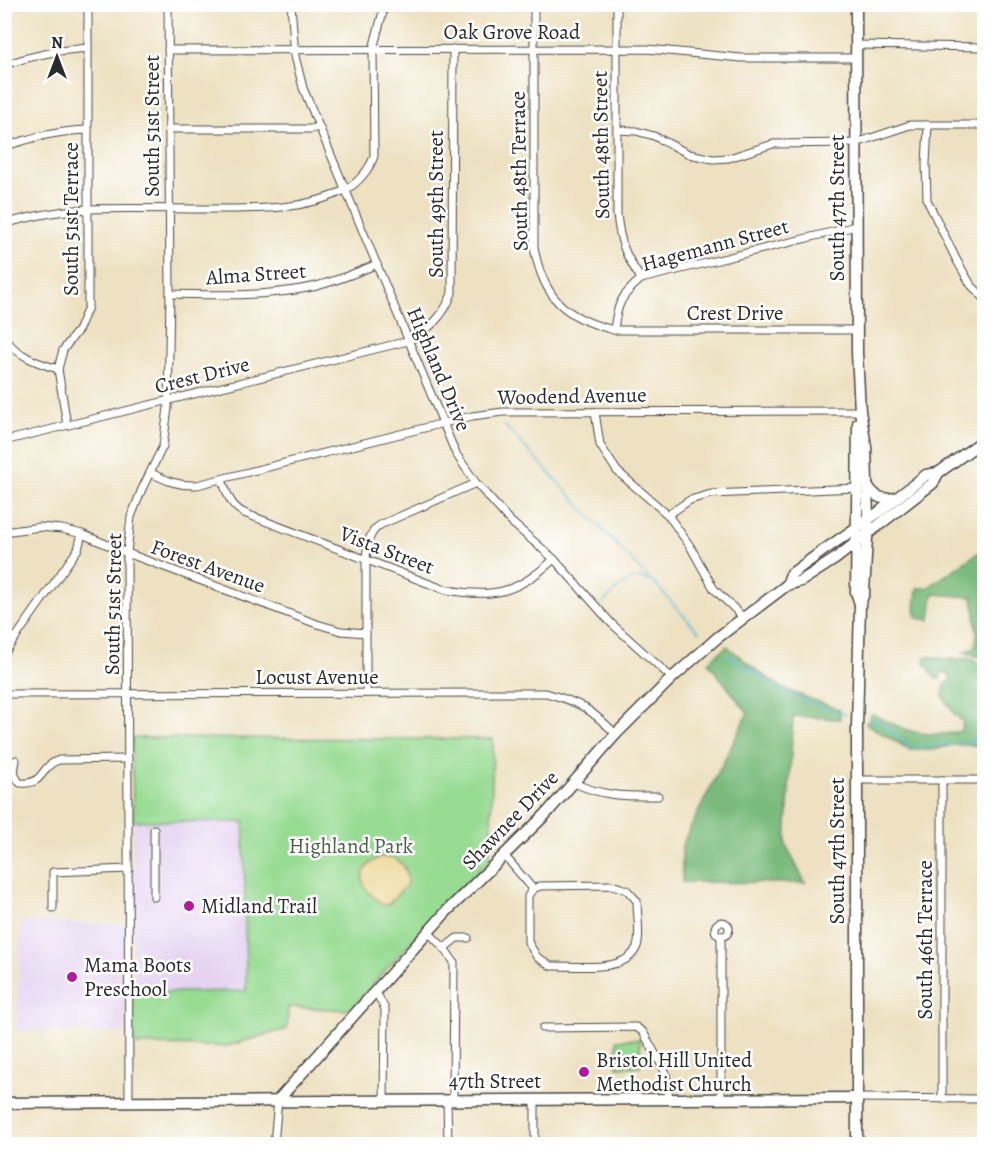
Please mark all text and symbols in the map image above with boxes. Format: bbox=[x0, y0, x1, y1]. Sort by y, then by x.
street label: Oak Grove Road bbox=[444, 18, 581, 46]
north arrow bbox=[27, 27, 87, 87]
text: N bbox=[51, 32, 63, 54]
street label: South 51st Street bbox=[138, 55, 166, 197]
street label: South 48th Street bbox=[586, 70, 616, 219]
street label: South 48th Terrace bbox=[504, 91, 534, 251]
street label: South 49th Street bbox=[422, 130, 450, 278]
street label: South 47th Street bbox=[823, 134, 851, 282]
street label: South 51st Terrace bbox=[57, 142, 85, 296]
street label: Hagemann Street bbox=[638, 212, 792, 278]
street label: Alma Street bbox=[204, 257, 307, 292]
street label: Crest Drive bbox=[687, 299, 783, 327]
street label: Highland Drive bbox=[400, 303, 478, 435]
street label: Crest Drive bbox=[152, 350, 252, 400]
street label: Woodend Avenue bbox=[496, 381, 647, 411]
street label: Vista Street bbox=[335, 519, 438, 581]
street label: Forest Avenue bbox=[147, 532, 269, 600]
street label: South 51st Street bbox=[98, 533, 128, 675]
street label: Locust Avenue bbox=[255, 663, 379, 691]
street label: Shawnee Drive bbox=[455, 764, 565, 876]
street label: South 47th Street bbox=[823, 777, 851, 925]
park label: Highland Park bbox=[289, 832, 414, 860]
street label: South 46th Terrace bbox=[911, 860, 939, 1020]
place label: Midland Trail bbox=[201, 892, 317, 920]
marker: Midland Trail bbox=[182, 899, 196, 913]
place label: Mama Boots Preschool bbox=[84, 951, 191, 1003]
marker: Mama Boots Preschool bbox=[65, 970, 79, 984]
place label: Bristol Hill United Methodist Church bbox=[596, 1046, 753, 1098]
marker: Bristol Hill United Methodist Church bbox=[577, 1065, 591, 1079]
street label: 47th Street bbox=[449, 1067, 541, 1095]

